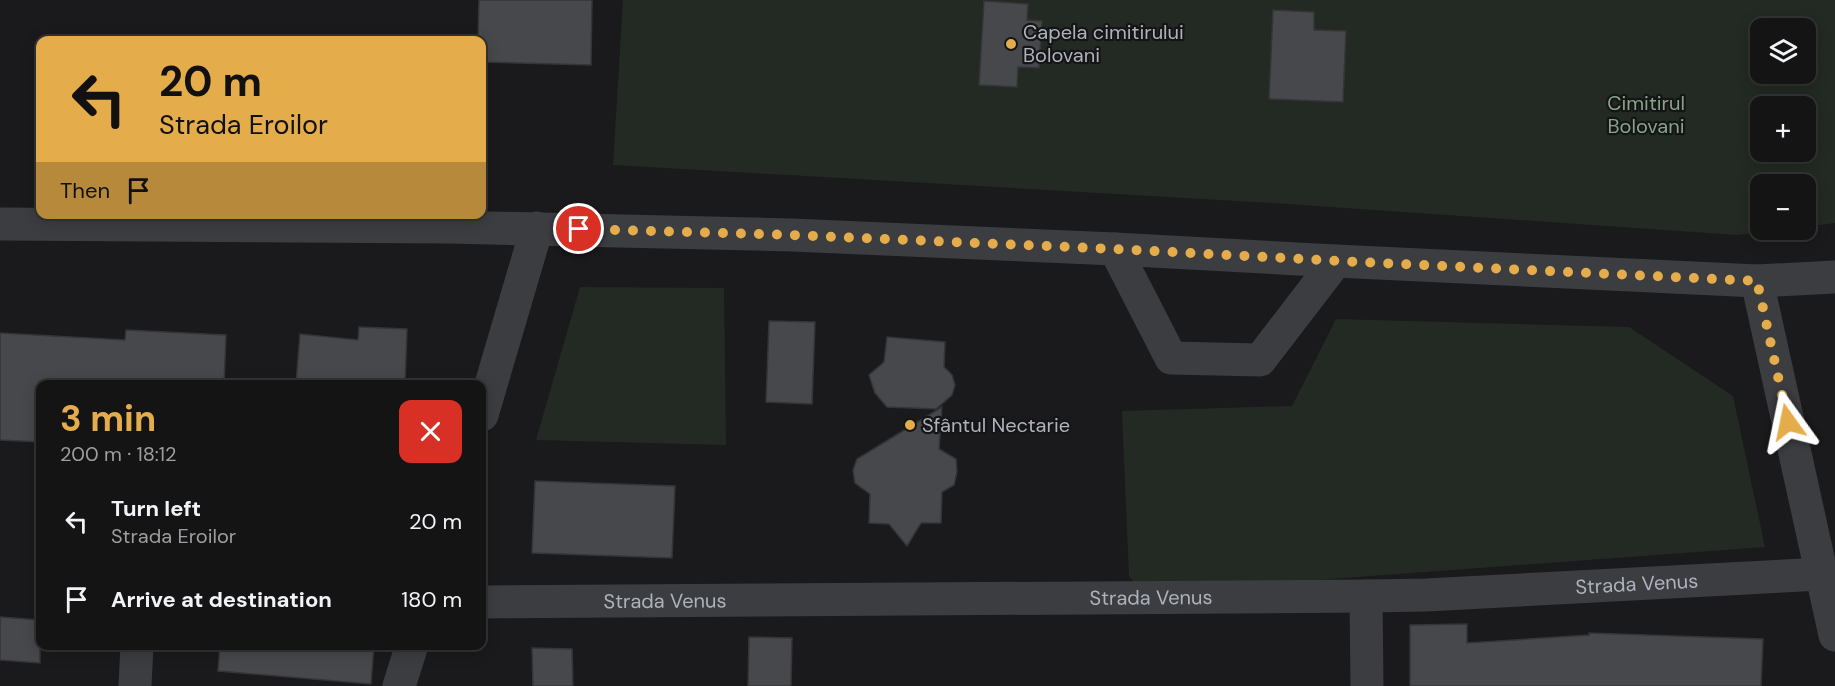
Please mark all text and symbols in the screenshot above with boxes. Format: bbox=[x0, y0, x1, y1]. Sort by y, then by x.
map controls bbox=[1750, 18, 1816, 240]
button: layers bbox=[1750, 18, 1816, 84]
place label: Capela cimitirului Bolovani bbox=[1023, 19, 1184, 68]
marker: Capela cimitirului Bolovani bbox=[1004, 37, 1018, 51]
text: 20 m bbox=[159, 54, 262, 109]
icon: left bbox=[60, 60, 138, 138]
park label: Cimitirul Bolovani bbox=[1607, 90, 1685, 139]
button: + bbox=[1750, 96, 1816, 162]
text: Strada Eroilor bbox=[159, 107, 328, 142]
icon: arrive bbox=[122, 174, 155, 207]
button: − bbox=[1750, 174, 1816, 240]
text: Then bbox=[60, 176, 110, 205]
pin bbox=[553, 203, 604, 254]
icon: arrive bbox=[562, 212, 595, 245]
position arrow bbox=[1756, 390, 1820, 454]
text: 3 min bbox=[60, 395, 156, 442]
button: close bbox=[399, 400, 462, 463]
place label: Sfântul Nectarie bbox=[922, 412, 1070, 438]
marker: Sfântul Nectarie bbox=[903, 418, 917, 432]
text: 200 m · 18:12 bbox=[60, 441, 177, 467]
text: Turn left bbox=[111, 494, 201, 523]
icon: left bbox=[60, 505, 93, 538]
text: 20 m bbox=[409, 507, 462, 536]
text: Strada Eroilor bbox=[111, 523, 236, 549]
street label: Strada Venus bbox=[1575, 568, 1699, 600]
icon: arrive bbox=[60, 583, 93, 616]
street label: Strada Venus bbox=[1089, 584, 1213, 611]
text: Arrive at destination bbox=[111, 585, 332, 614]
text: 180 m bbox=[401, 585, 462, 614]
street label: Strada Venus bbox=[603, 587, 727, 614]

